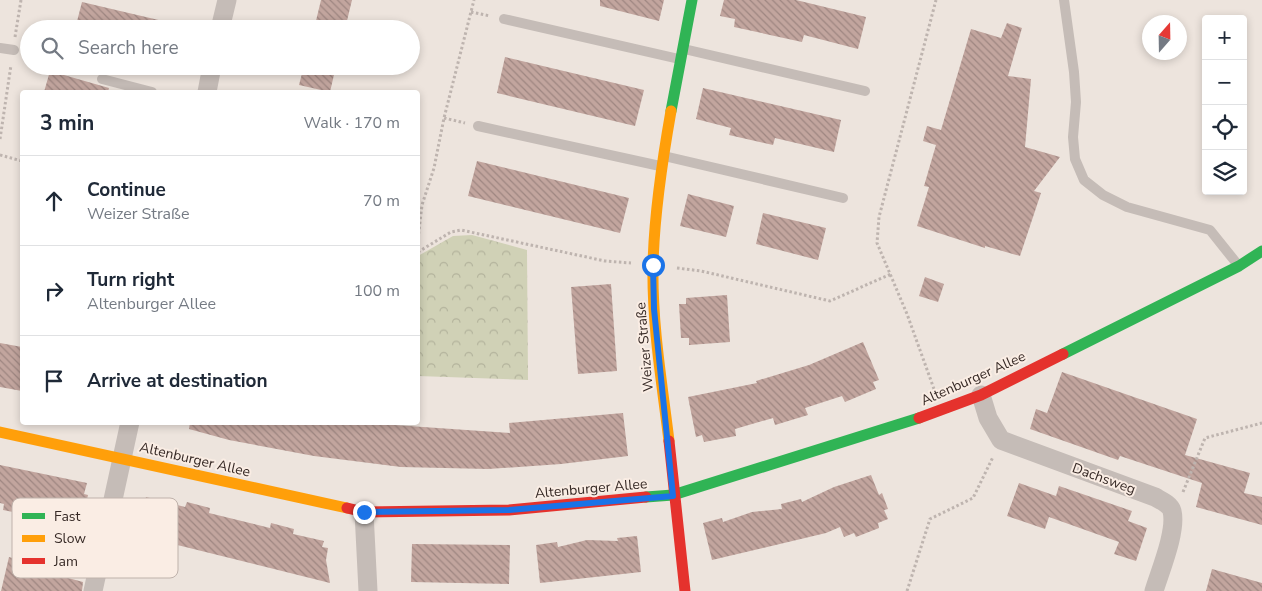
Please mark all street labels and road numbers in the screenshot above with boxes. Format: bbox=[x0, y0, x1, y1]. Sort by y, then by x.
street label: Weizer Straße bbox=[631, 302, 658, 392]
street label: Altenburger Allee bbox=[918, 347, 1029, 410]
street label: Altenburger Allee bbox=[138, 438, 252, 481]
street label: Dachsweg bbox=[1069, 458, 1138, 499]
street label: Altenburger Allee bbox=[534, 474, 648, 503]

